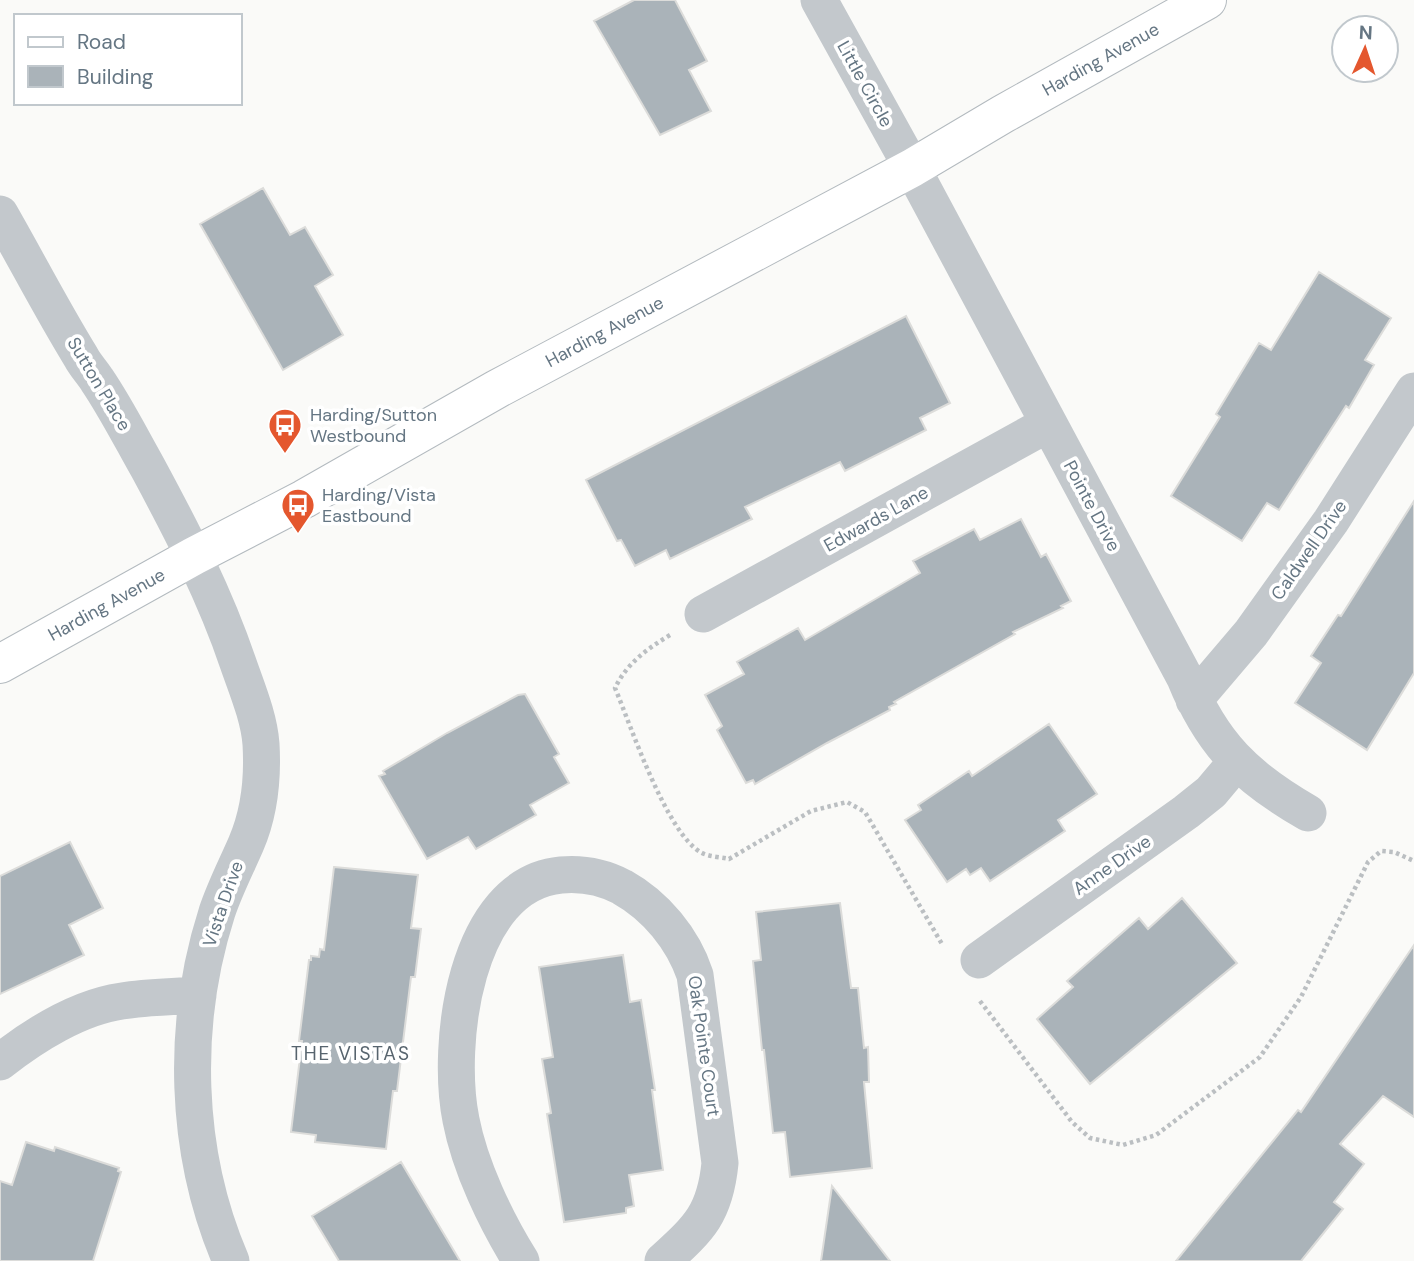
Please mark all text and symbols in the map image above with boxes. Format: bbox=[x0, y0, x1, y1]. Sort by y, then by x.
legend bbox=[14, 14, 242, 105]
north arrow bbox=[1330, 14, 1400, 84]
street label: Harding Avenue bbox=[1038, 17, 1163, 102]
text: N bbox=[1358, 20, 1373, 45]
text: Road bbox=[77, 28, 126, 56]
street label: Little Circle bbox=[831, 37, 899, 131]
text: Building bbox=[77, 63, 154, 91]
street label: Harding Avenue bbox=[541, 290, 668, 373]
street label: Sutton Place bbox=[62, 333, 136, 435]
place label: Harding/Sutton Westbound bbox=[310, 403, 437, 448]
bus stop icon: Harding/Sutton Westbound bbox=[266, 406, 304, 455]
street label: Pointe Drive bbox=[1058, 456, 1126, 556]
street label: Edwards Lane bbox=[819, 480, 933, 558]
place label: Harding/Vista Eastbound bbox=[322, 483, 436, 528]
bus stop icon: Harding/Vista Eastbound bbox=[279, 486, 317, 535]
street label: Caldwell Drive bbox=[1266, 495, 1352, 605]
street label: Harding Avenue bbox=[44, 562, 169, 647]
street label: Anne Drive bbox=[1068, 829, 1156, 901]
street label: Vista Drive bbox=[197, 858, 249, 950]
street label: Oak Pointe Court bbox=[682, 974, 726, 1118]
district label: THE VISTAS bbox=[291, 1041, 411, 1066]

